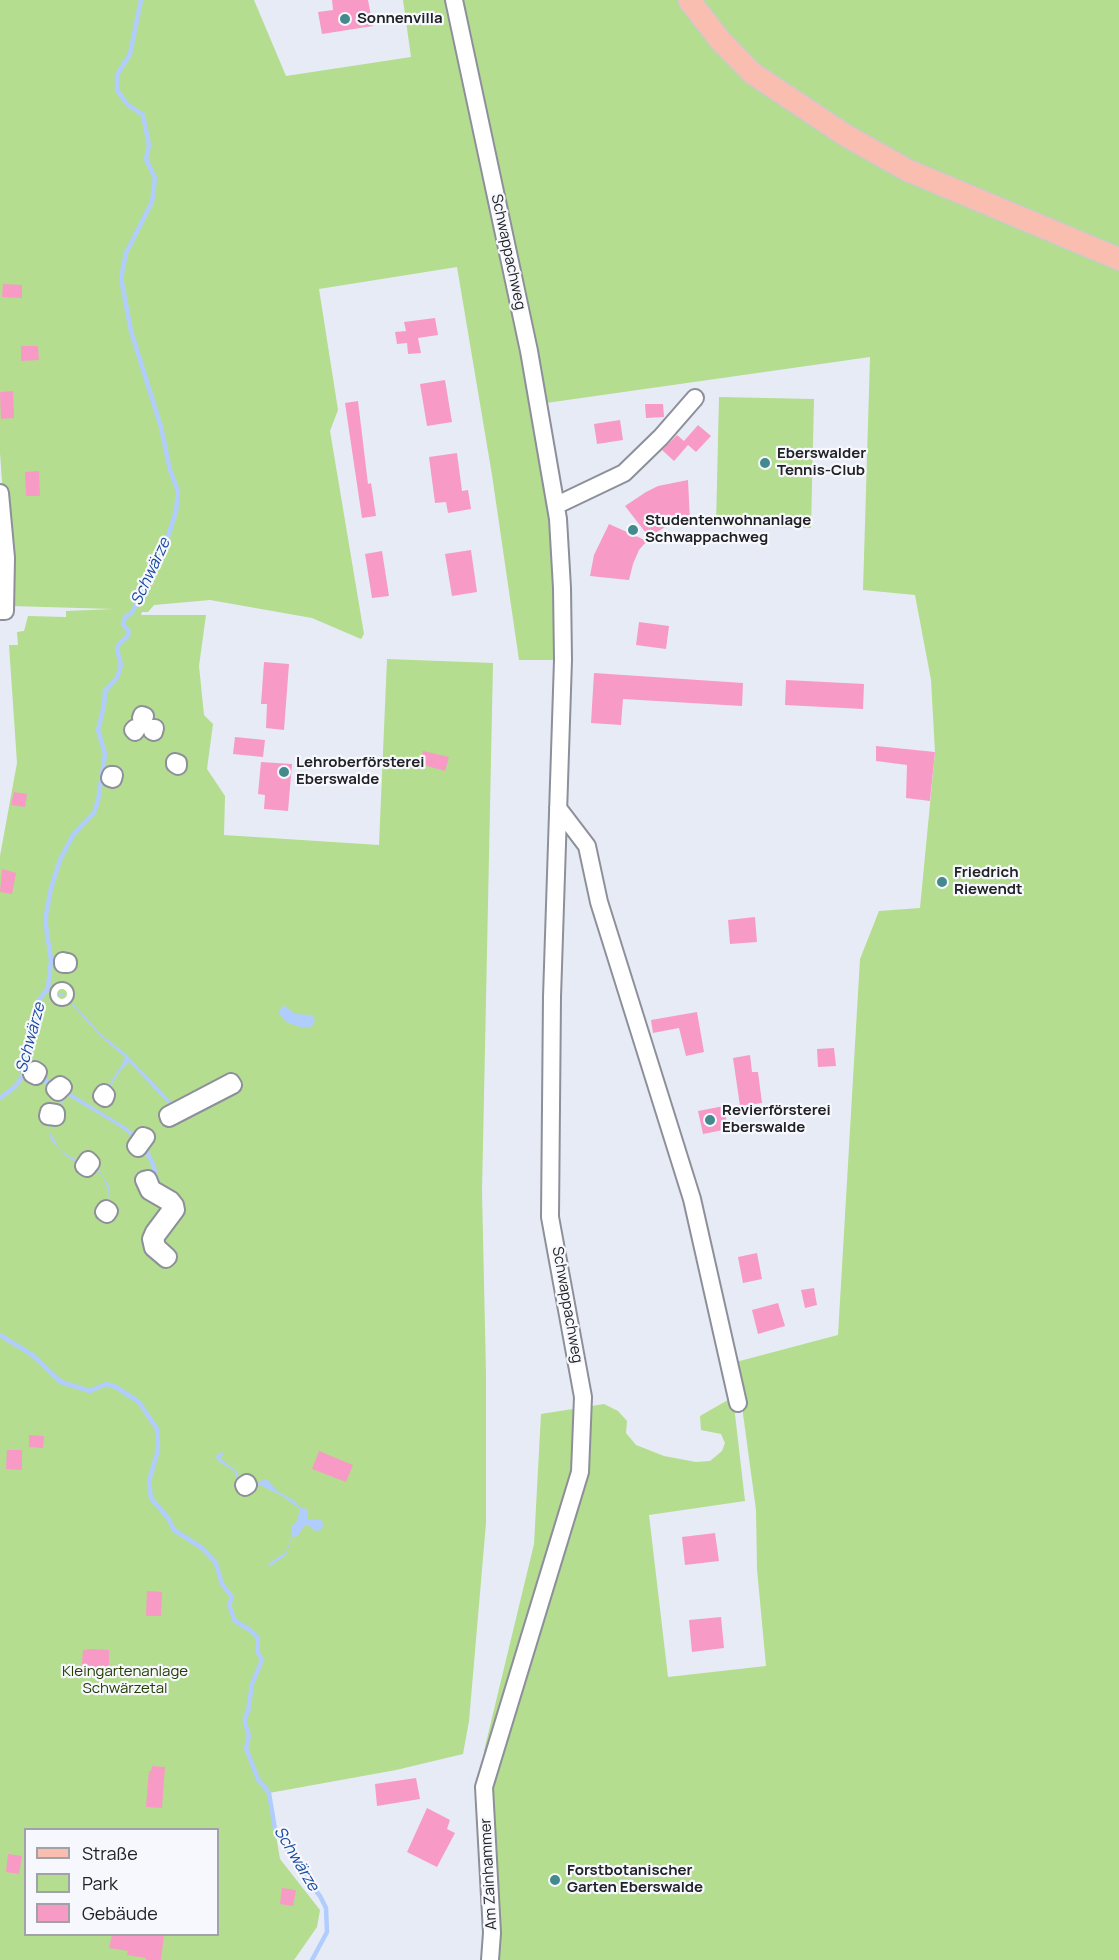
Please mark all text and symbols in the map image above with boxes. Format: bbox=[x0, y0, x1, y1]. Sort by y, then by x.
place label: Sonnenvilla bbox=[357, 10, 443, 28]
marker: Sonnenvilla bbox=[338, 12, 352, 26]
street label: Schwappachweg bbox=[487, 192, 529, 312]
place label: Eberswalder Tennis-Club bbox=[777, 445, 866, 480]
marker: Eberswalder Tennis-Club bbox=[758, 456, 772, 470]
place label: Studentenwohnanlage Schwappachweg bbox=[645, 512, 811, 547]
marker: Studentenwohnanlage Schwappachweg bbox=[626, 523, 640, 537]
water label: Schwärze bbox=[127, 535, 175, 609]
place label: Lehroberförsterei Eberswalde bbox=[296, 754, 424, 789]
marker: Lehroberförsterei Eberswalde bbox=[277, 765, 291, 779]
place label: Friedrich Riewendt bbox=[954, 864, 1022, 899]
marker: Friedrich Riewendt bbox=[935, 875, 949, 889]
water label: Schwärze bbox=[12, 1001, 50, 1075]
place label: Revierförsterei Eberswalde bbox=[722, 1102, 831, 1137]
marker: Revierförsterei Eberswalde bbox=[703, 1113, 717, 1127]
street label: Schwappachweg bbox=[548, 1245, 586, 1365]
park label: Kleingartenanlage Schwärzetal bbox=[62, 1663, 188, 1698]
street label: Am Zainhammer bbox=[477, 1818, 501, 1930]
water label: Schwärze bbox=[269, 1823, 323, 1895]
legend bbox=[24, 1828, 219, 1936]
text: Straße bbox=[82, 1841, 138, 1865]
place label: Forstbotanischer Garten Eberswalde bbox=[567, 1862, 703, 1897]
text: Park bbox=[82, 1871, 118, 1895]
marker: Forstbotanischer Garten Eberswalde bbox=[548, 1873, 562, 1887]
text: Gebäude bbox=[82, 1901, 158, 1925]

